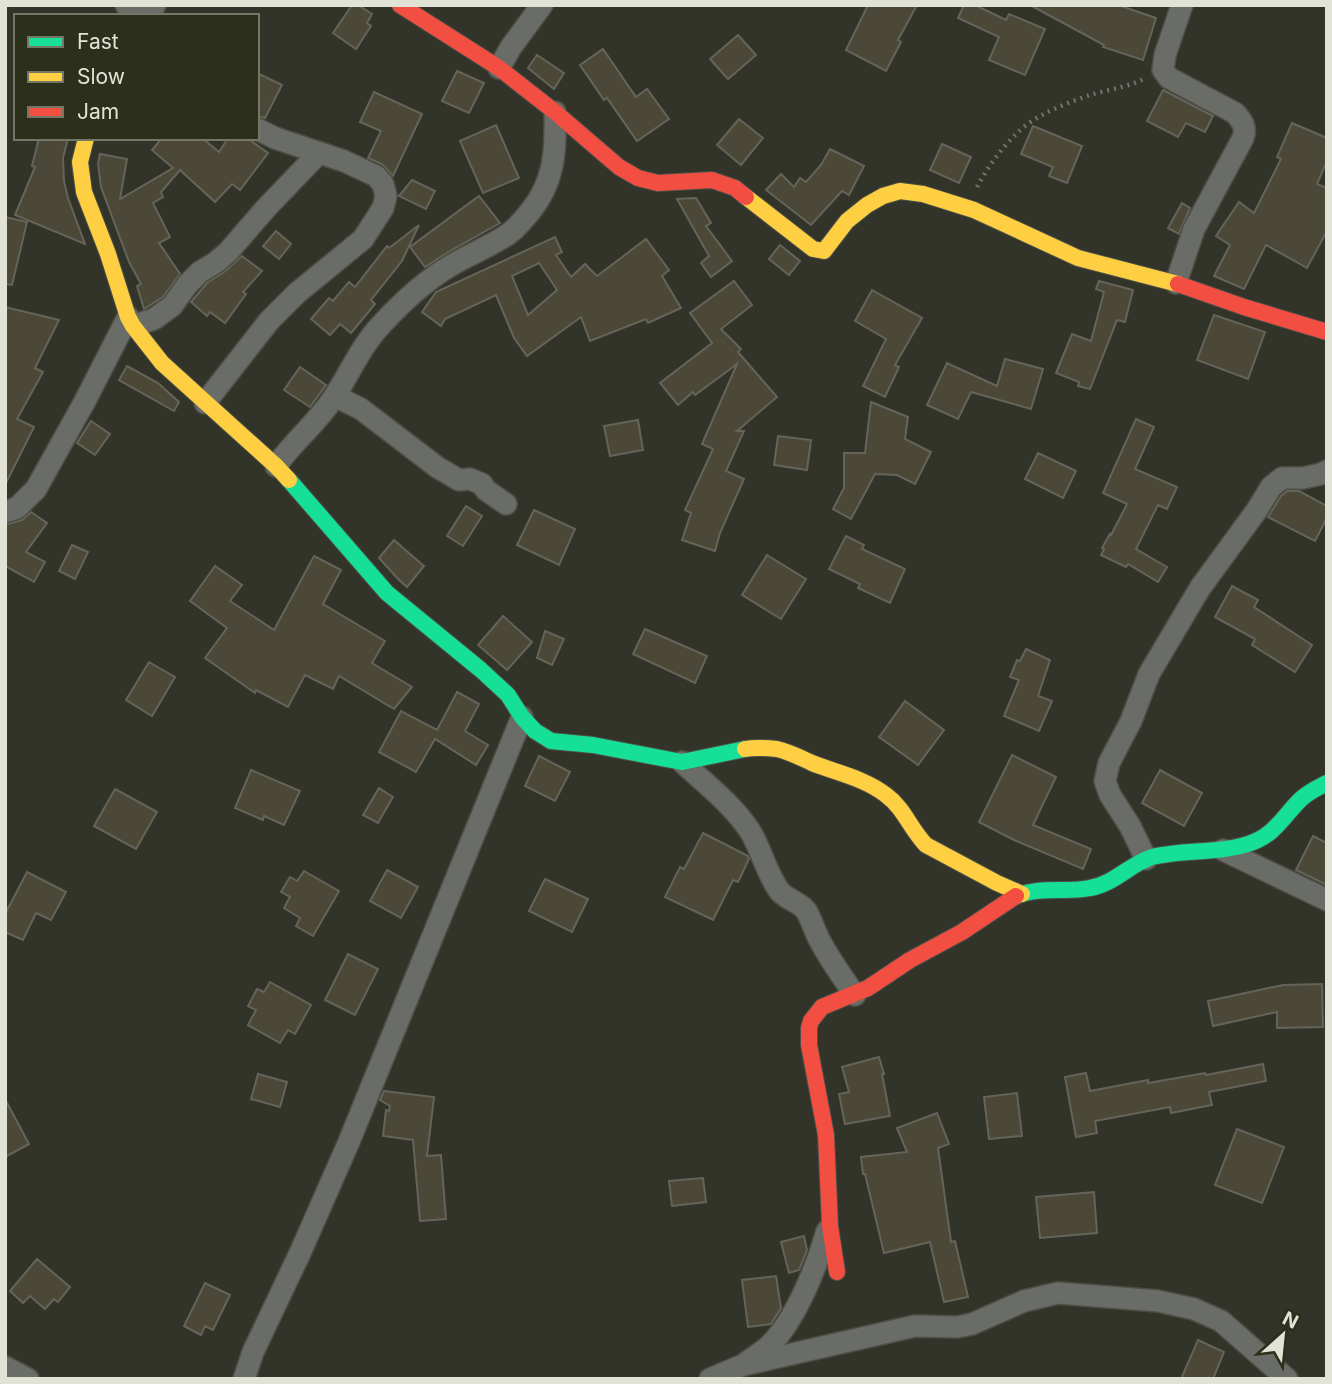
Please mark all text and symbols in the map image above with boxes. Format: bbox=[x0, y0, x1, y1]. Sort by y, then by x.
legend bbox=[14, 14, 259, 140]
text: Fast bbox=[77, 29, 119, 54]
text: Slow bbox=[77, 64, 125, 89]
text: Jam bbox=[77, 99, 119, 124]
north arrow bbox=[1248, 1300, 1318, 1370]
text: N bbox=[1279, 1307, 1302, 1334]

